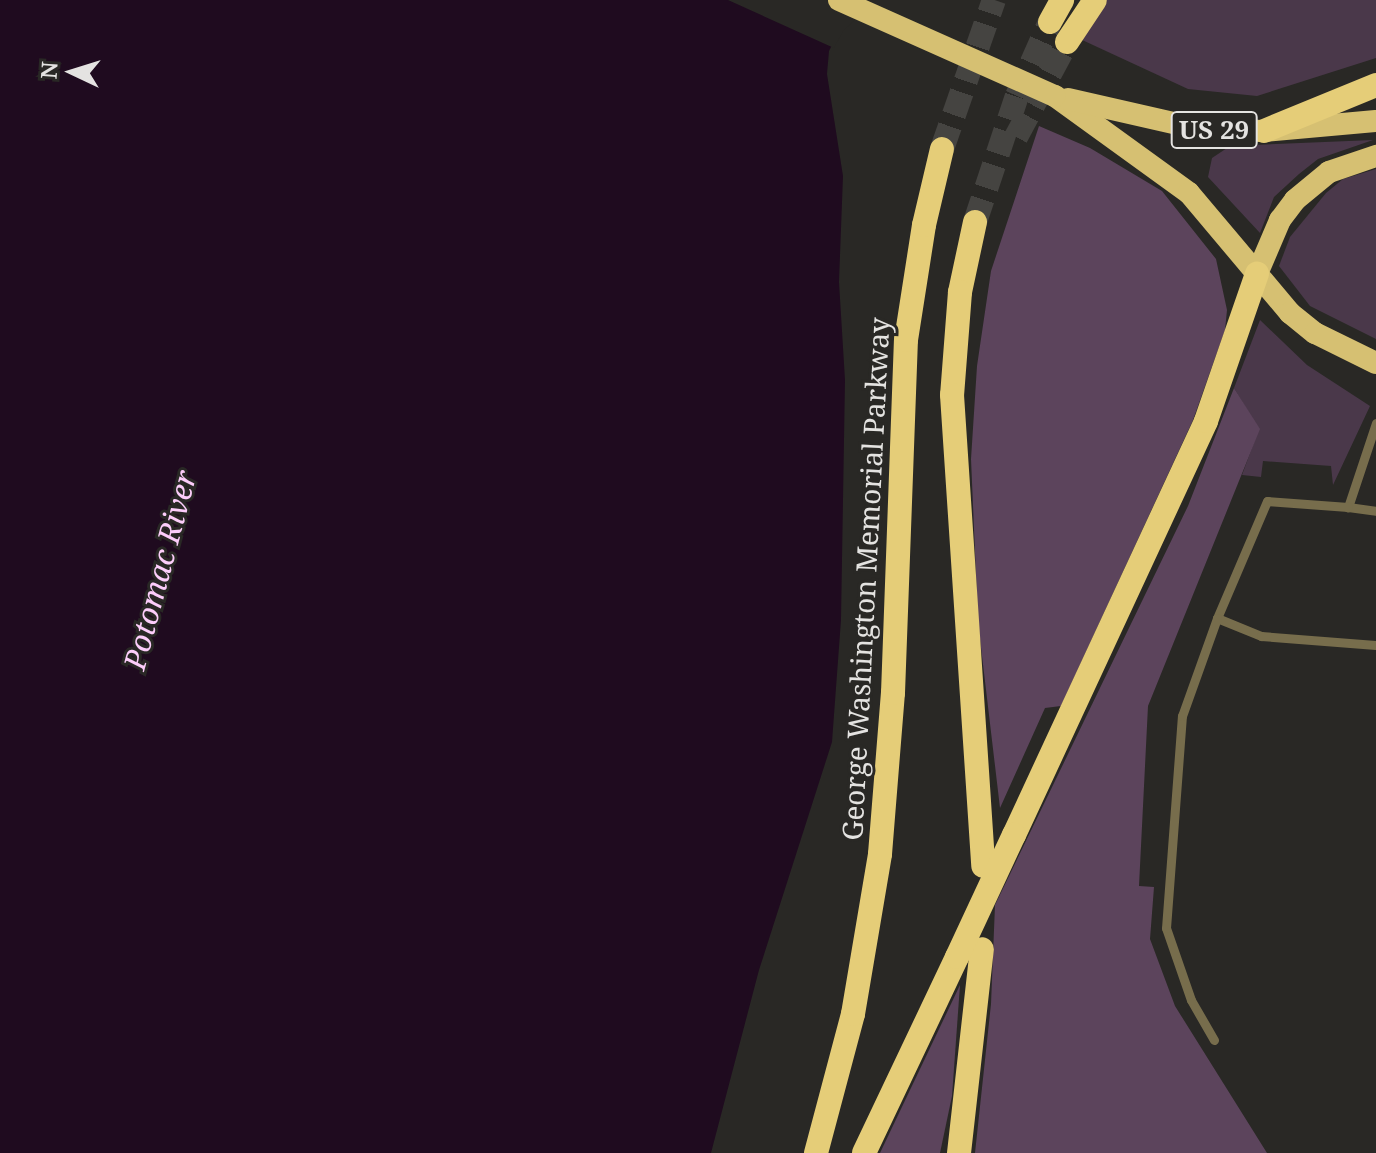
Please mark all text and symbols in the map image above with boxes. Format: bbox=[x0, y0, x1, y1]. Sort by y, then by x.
north arrow bbox=[32, 32, 112, 112]
text: N bbox=[32, 61, 64, 80]
road number: US 29 bbox=[1170, 108, 1258, 152]
street label: George Washington Memorial Parkway bbox=[835, 317, 895, 841]
water label: Potomac River bbox=[116, 466, 204, 674]

